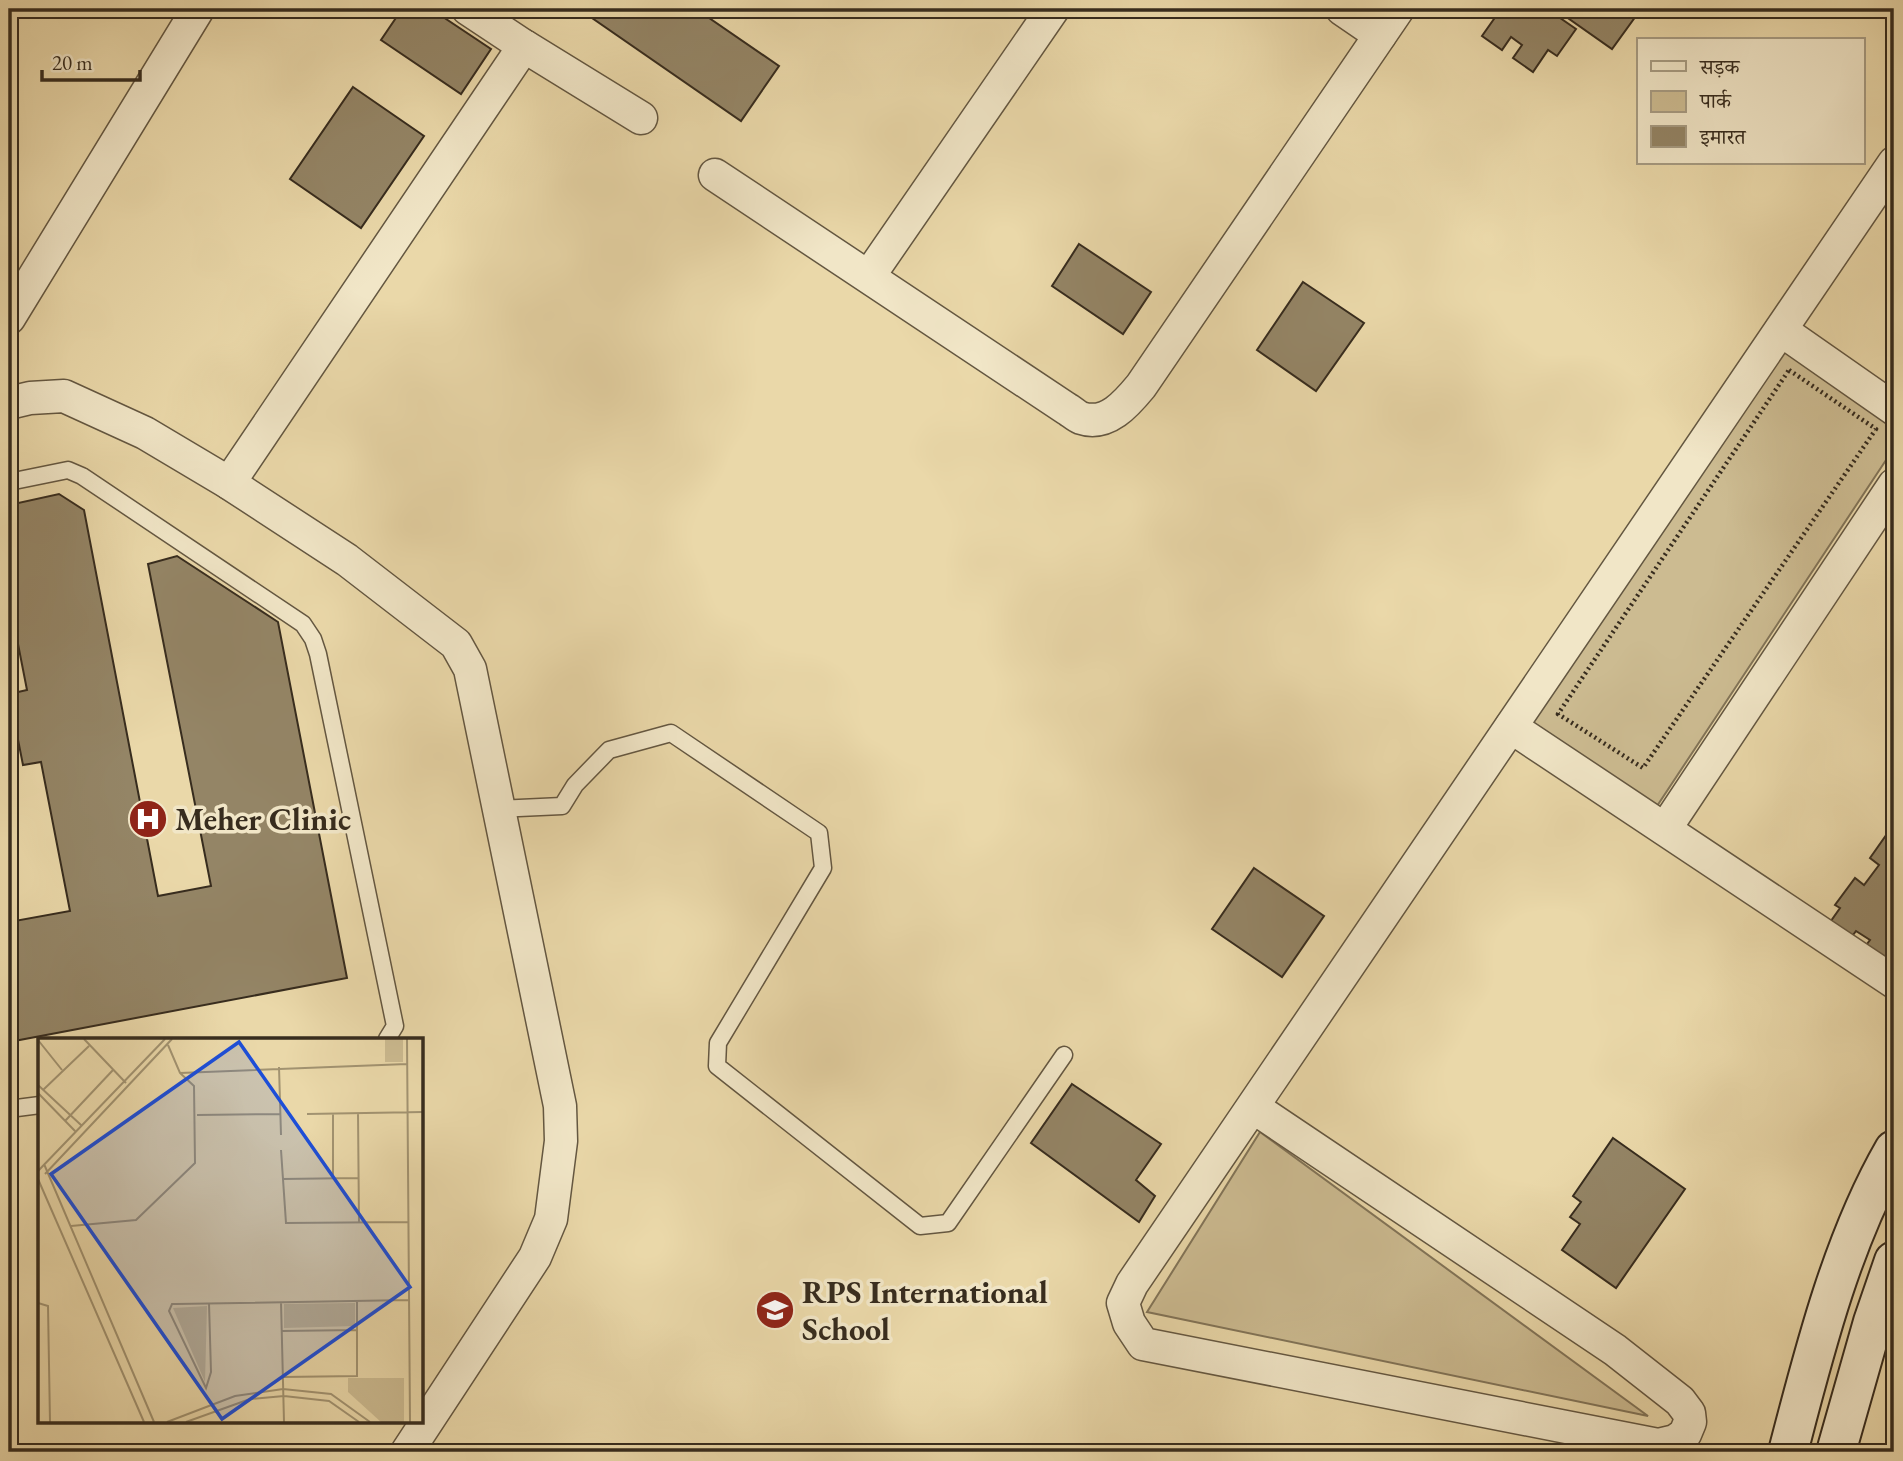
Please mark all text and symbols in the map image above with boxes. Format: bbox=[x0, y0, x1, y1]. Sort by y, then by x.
scale bar bbox=[42, 38, 140, 82]
legend bbox=[1637, 38, 1864, 164]
text: 20 m bbox=[52, 49, 93, 76]
text: सड़क bbox=[1699, 53, 1740, 80]
text: पार्क bbox=[1699, 87, 1732, 114]
text: इमारत bbox=[1699, 123, 1747, 150]
hospital icon: Meher Clinic bbox=[127, 798, 169, 840]
place label: Meher Clinic bbox=[175, 798, 351, 840]
inset map bbox=[38, 1038, 424, 1422]
place label: RPS International School bbox=[802, 1271, 1048, 1350]
school or university icon: RPS International School bbox=[754, 1289, 796, 1331]

